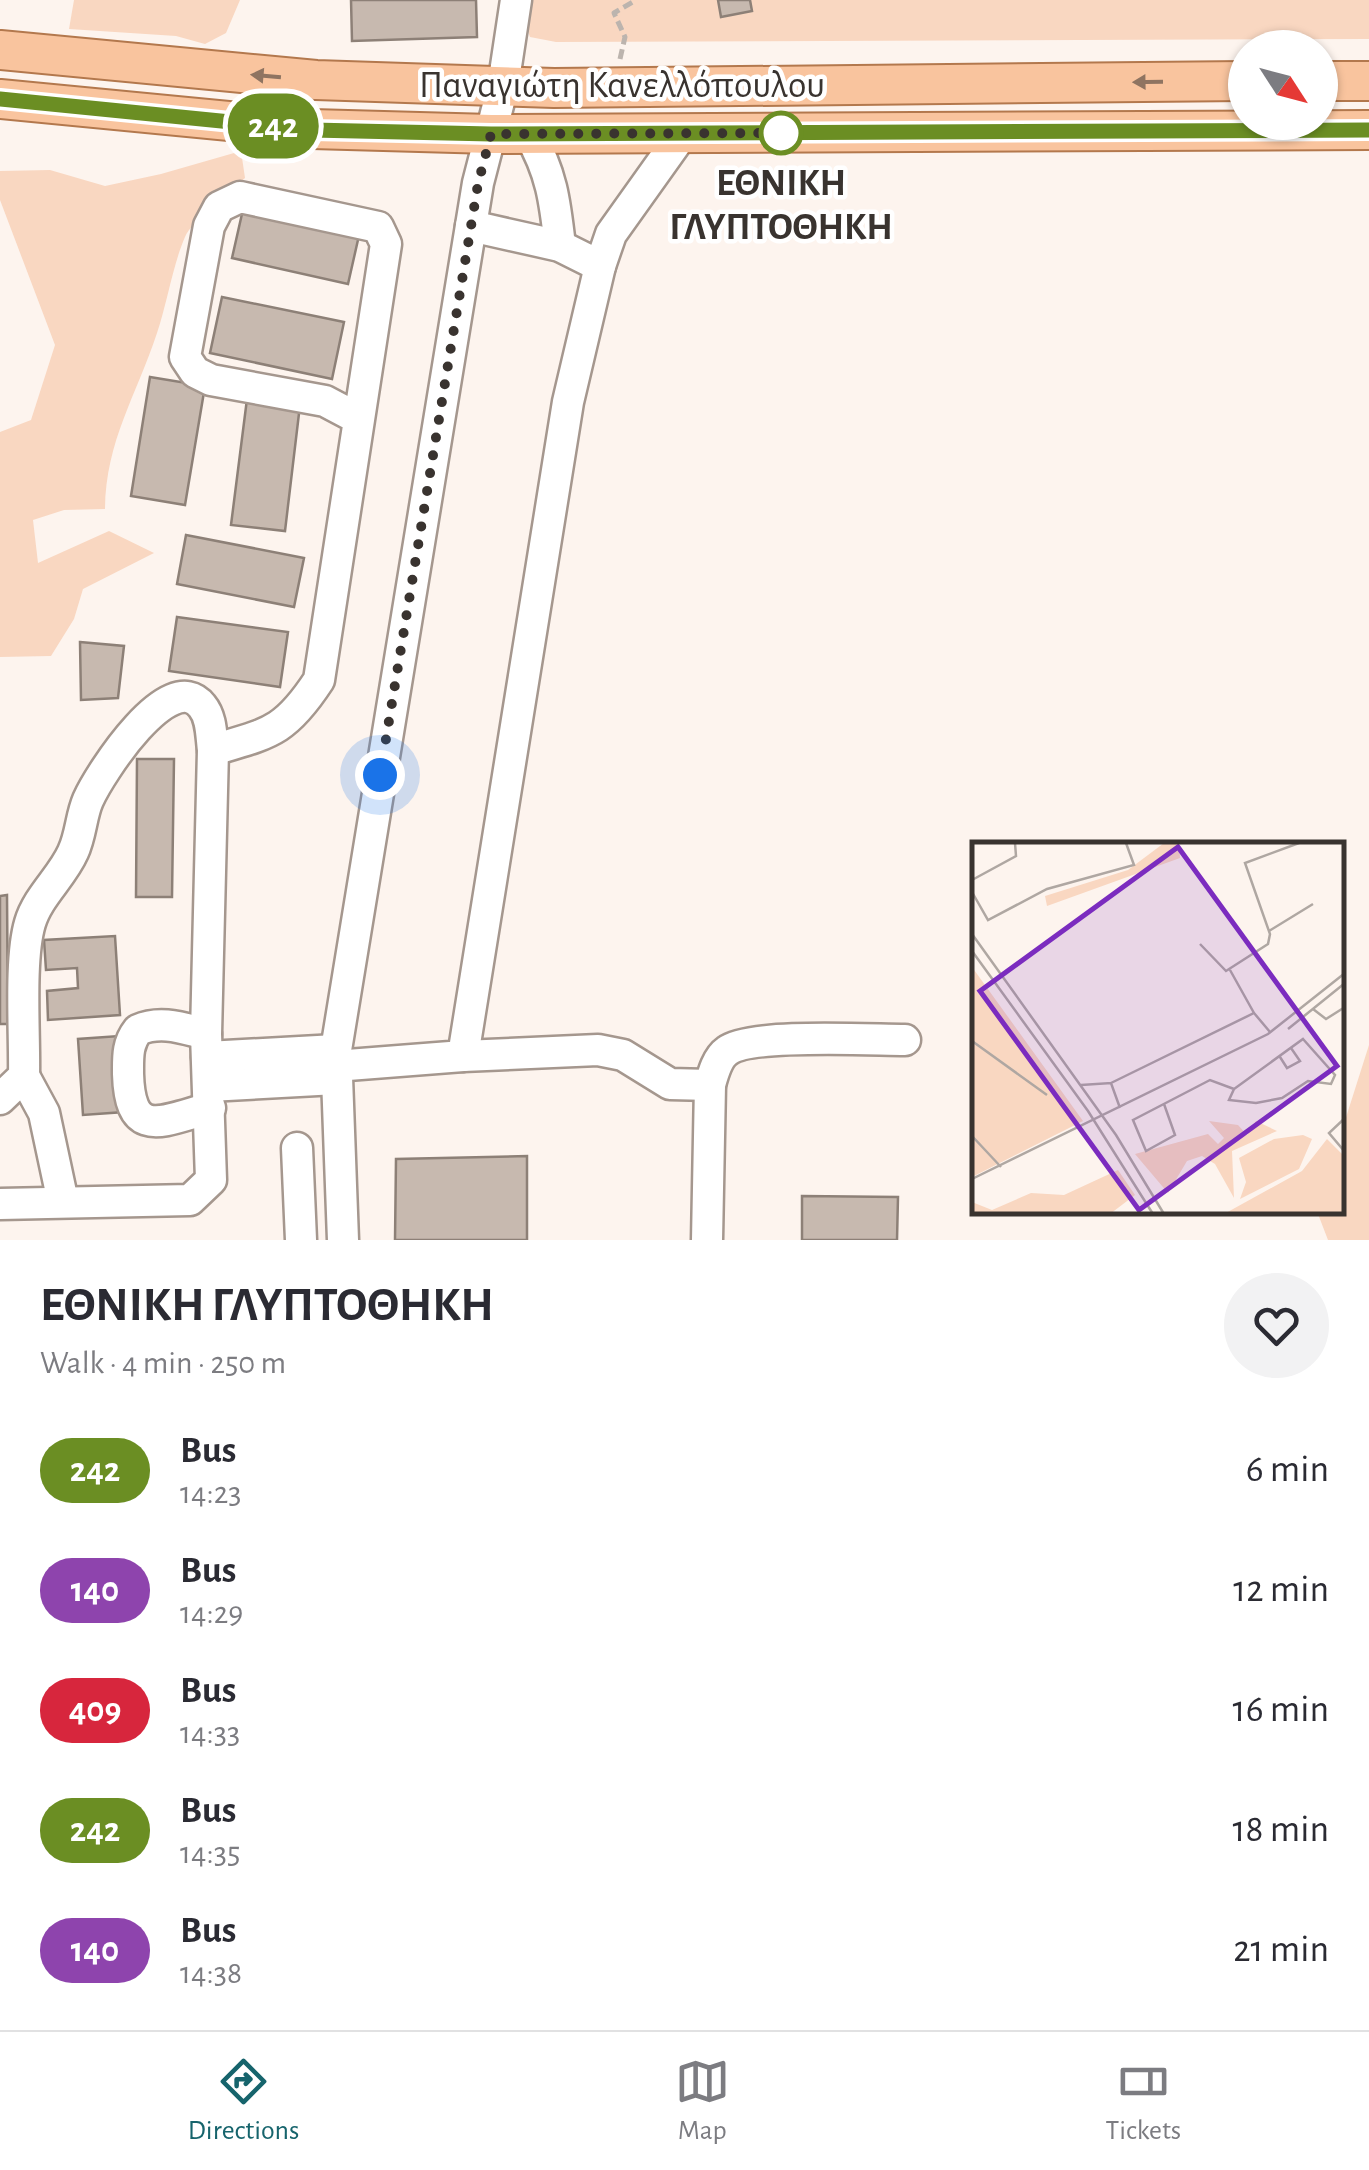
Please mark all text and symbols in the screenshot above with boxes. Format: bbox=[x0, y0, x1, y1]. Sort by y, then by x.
north arrow bbox=[1228, 30, 1338, 140]
map controls bbox=[1228, 30, 1338, 140]
one-way arrow bbox=[250, 67, 282, 83]
street label: Παναγιώτη Κανελλόπουλου bbox=[419, 67, 825, 105]
one-way arrow bbox=[1131, 74, 1163, 90]
line badge: 242 bbox=[216, 94, 330, 158]
text: 242 bbox=[248, 109, 298, 144]
marker: ΕΘΝΙΚΗ ΓΛΥΠΤΟΘΗΚΗ bbox=[760, 112, 802, 154]
place label: ΕΘΝΙΚΗ ΓΛΥΠΤΟΘΗΚΗ bbox=[669, 165, 893, 247]
your location bbox=[355, 750, 405, 800]
inset map bbox=[972, 842, 1344, 1215]
button: heart bbox=[1224, 1273, 1329, 1378]
text: ΕΘΝΙΚΗ ΓΛΥΠΤΟΘΗΚΗ bbox=[40, 1282, 494, 1330]
text: Walk · 4 min · 250 m bbox=[40, 1347, 286, 1379]
text: Bus bbox=[180, 1432, 236, 1470]
text: 6 min bbox=[1246, 1451, 1329, 1489]
text: 242 bbox=[70, 1453, 120, 1488]
text: 14:23 bbox=[180, 1477, 241, 1509]
text: Bus bbox=[180, 1552, 236, 1590]
text: 12 min bbox=[1233, 1571, 1329, 1609]
text: 140 bbox=[71, 1573, 119, 1608]
text: 14:29 bbox=[180, 1597, 243, 1629]
text: Bus bbox=[180, 1672, 236, 1710]
text: 16 min bbox=[1233, 1691, 1329, 1729]
text: 409 bbox=[69, 1693, 121, 1728]
text: 14:33 bbox=[180, 1717, 240, 1749]
text: Bus bbox=[180, 1792, 236, 1830]
text: 18 min bbox=[1232, 1811, 1329, 1849]
text: 242 bbox=[70, 1813, 120, 1848]
text: 14:35 bbox=[180, 1837, 240, 1869]
text: Bus bbox=[180, 1912, 236, 1950]
text: 21 min bbox=[1233, 1931, 1329, 1969]
text: 140 bbox=[71, 1933, 119, 1968]
text: 14:38 bbox=[180, 1957, 242, 1989]
tab: Directions bbox=[188, 2054, 299, 2148]
tab: Map bbox=[675, 2054, 730, 2148]
tab: Tickets bbox=[1105, 2054, 1181, 2148]

